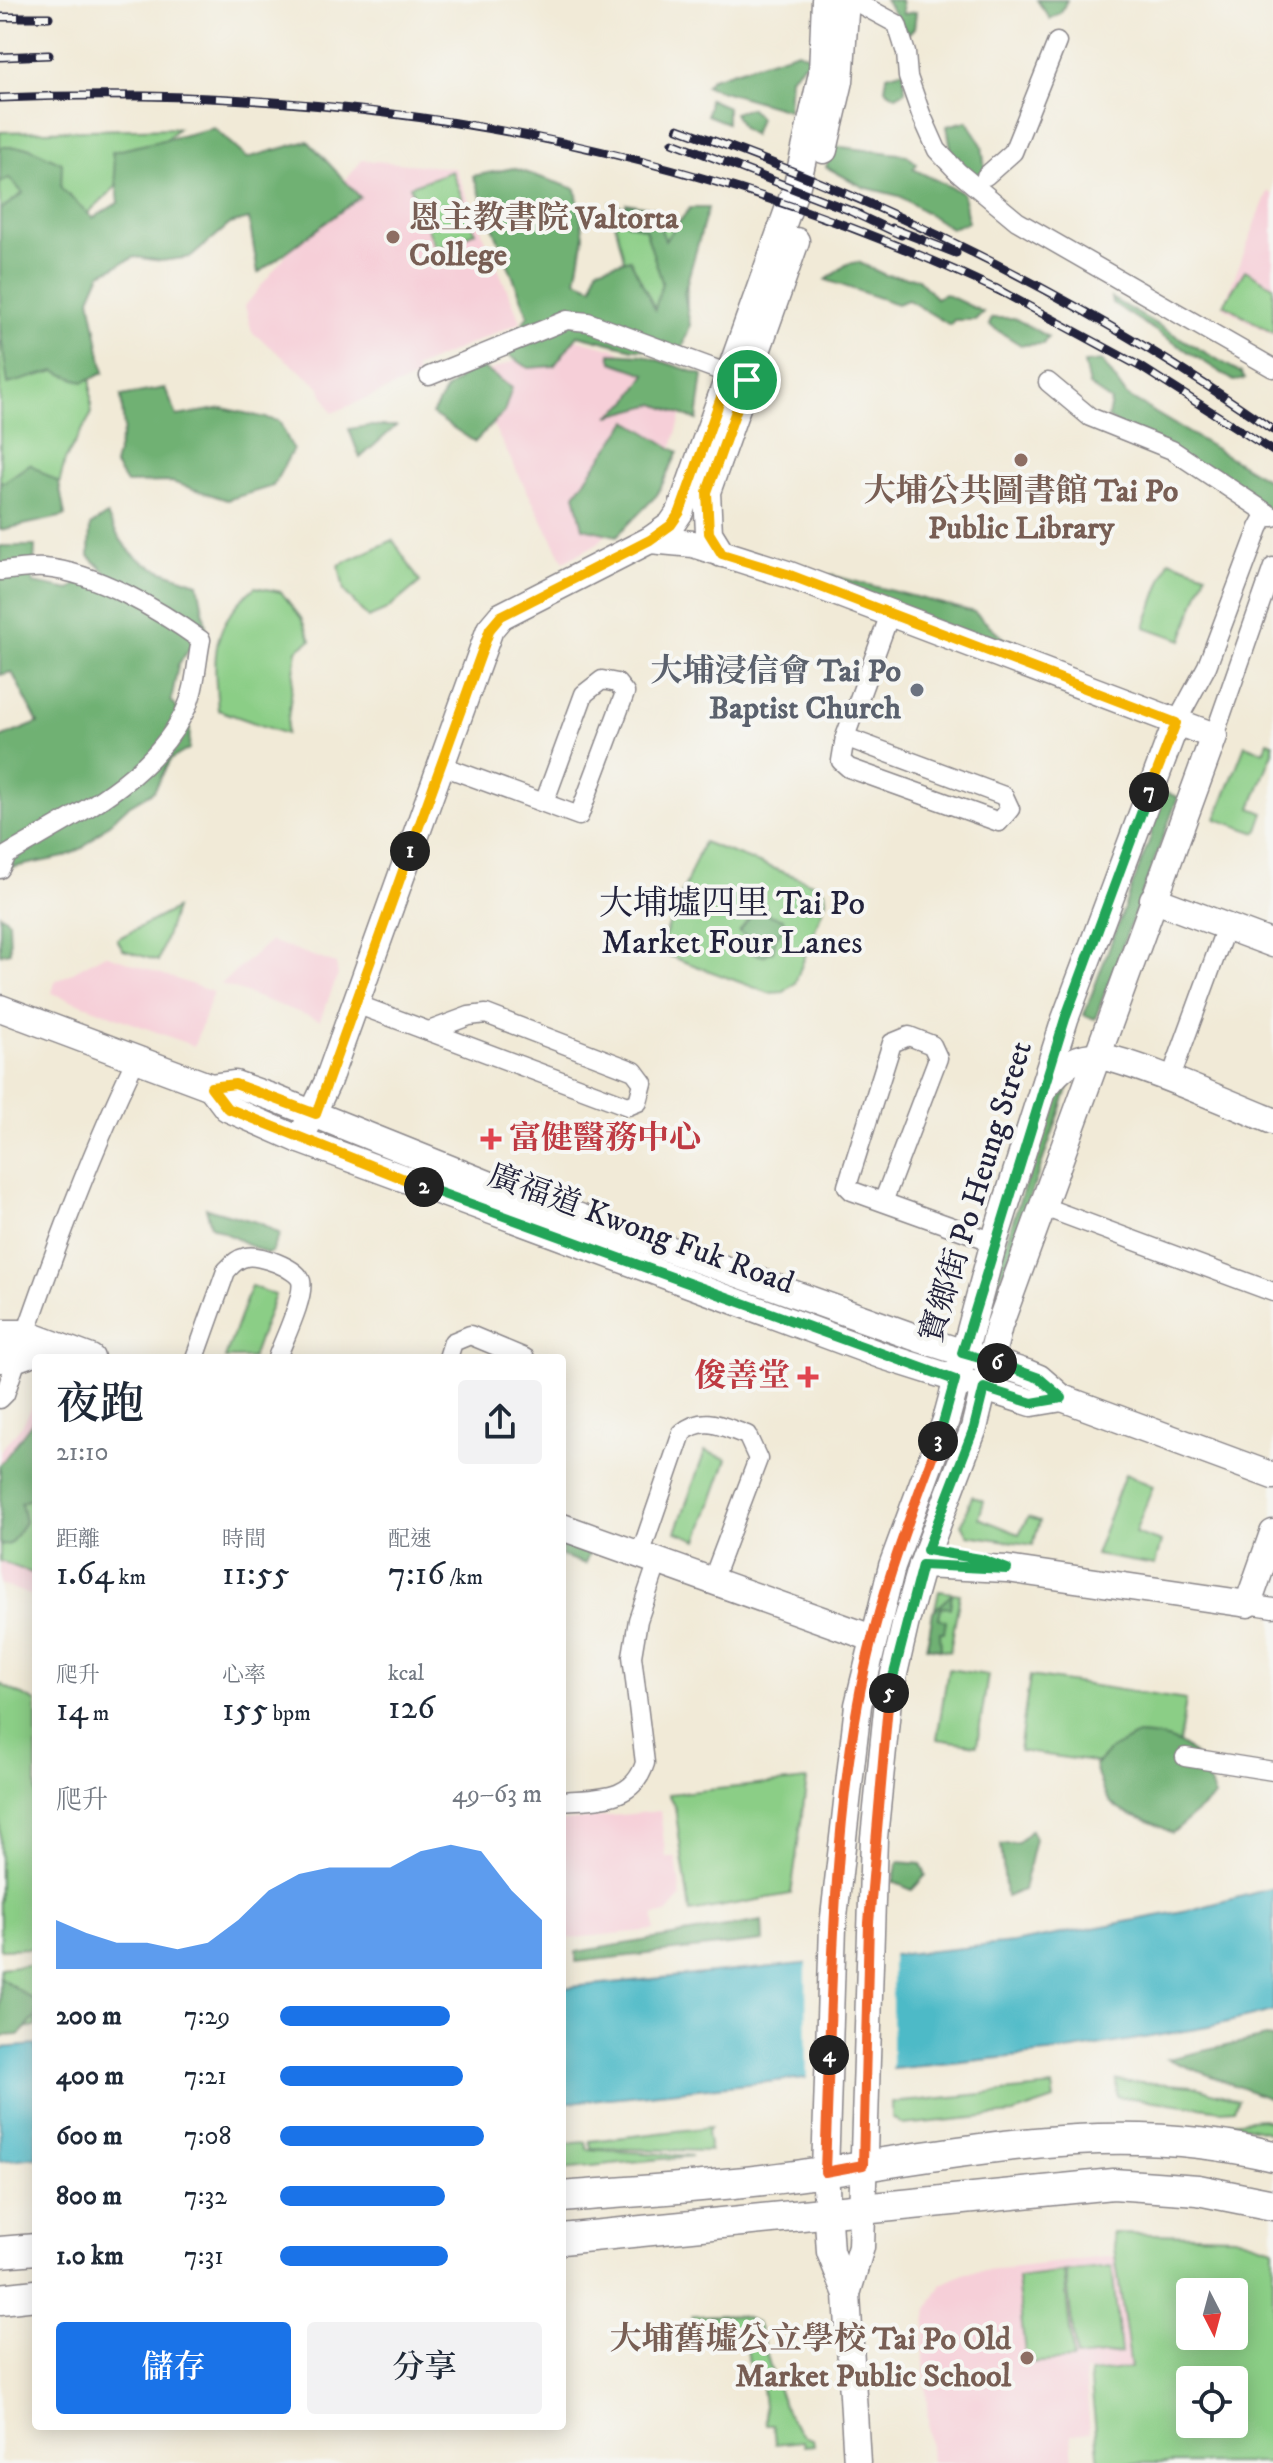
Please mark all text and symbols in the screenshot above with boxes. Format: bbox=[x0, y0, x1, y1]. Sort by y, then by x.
place label: 恩主教書院 Valtorta College bbox=[409, 199, 679, 276]
marker: 恩主教書院 Valtorta College bbox=[384, 228, 402, 246]
pin bbox=[713, 346, 781, 414]
icon: arrive bbox=[725, 358, 769, 402]
marker: 大埔公共圖書館 Tai Po Public Library bbox=[1012, 451, 1030, 469]
place label: 大埔公共圖書館 Tai Po Public Library bbox=[864, 472, 1178, 549]
place label: 大埔浸信會 Tai Po Baptist Church bbox=[651, 652, 901, 729]
marker: 大埔浸信會 Tai Po Baptist Church bbox=[908, 681, 926, 699]
pin: 7 bbox=[1129, 772, 1169, 812]
text: 7 bbox=[1143, 778, 1155, 805]
pin: 1 bbox=[390, 831, 430, 871]
text: 1 bbox=[406, 837, 414, 864]
district label: 大埔墟四里 Tai Po Market Four Lanes bbox=[599, 883, 865, 964]
street label: 寶鄉街 Po Heung Street bbox=[912, 1036, 1042, 1348]
place label: 富健醫務中心 bbox=[509, 1119, 701, 1159]
marker: 富健醫務中心 bbox=[480, 1128, 502, 1150]
street label: 廣福道 Kwong Fuk Road bbox=[483, 1156, 800, 1304]
pin: 2 bbox=[404, 1167, 444, 1207]
text: 2 bbox=[419, 1173, 429, 1200]
pin: 6 bbox=[977, 1343, 1017, 1383]
text: 6 bbox=[991, 1349, 1003, 1376]
place label: 俊善堂 bbox=[694, 1357, 790, 1397]
marker: 俊善堂 bbox=[797, 1366, 819, 1388]
text: 夜跑 bbox=[56, 1378, 144, 1433]
button: share bbox=[458, 1380, 542, 1464]
pin: 3 bbox=[918, 1421, 958, 1461]
text: 3 bbox=[934, 1427, 942, 1454]
text: 21:10 bbox=[56, 1436, 109, 1469]
text: 距離 bbox=[56, 1526, 100, 1553]
text: 時間 bbox=[222, 1526, 266, 1553]
text: 配速 bbox=[388, 1526, 432, 1553]
text: 1.64 bbox=[56, 1553, 114, 1595]
text: 11:55 bbox=[222, 1553, 290, 1595]
text: 7:16 bbox=[388, 1553, 445, 1595]
text: km bbox=[114, 1564, 146, 1591]
text: /km bbox=[445, 1564, 483, 1591]
text: kcal bbox=[388, 1660, 424, 1687]
text: 爬升 bbox=[56, 1662, 100, 1689]
text: 心率 bbox=[222, 1662, 266, 1689]
pin: 5 bbox=[869, 1673, 909, 1713]
text: 5 bbox=[884, 1679, 894, 1706]
text: 126 bbox=[388, 1687, 435, 1729]
text: 14 bbox=[56, 1689, 88, 1731]
text: 155 bbox=[222, 1689, 268, 1731]
text: m bbox=[88, 1700, 109, 1727]
text: bpm bbox=[268, 1700, 311, 1727]
text: 49–63 m bbox=[452, 1778, 542, 1811]
text: 爬升 bbox=[56, 1784, 108, 1817]
text: 200 m bbox=[56, 2000, 122, 2033]
text: 7:29 bbox=[184, 2000, 230, 2033]
pin: 4 bbox=[809, 2035, 849, 2075]
text: 4 bbox=[823, 2041, 835, 2068]
text: 400 m bbox=[56, 2060, 124, 2093]
text: 7:21 bbox=[184, 2060, 227, 2093]
text: 600 m bbox=[56, 2120, 123, 2153]
text: 7:08 bbox=[184, 2120, 231, 2153]
text: 800 m bbox=[56, 2180, 122, 2213]
text: 7:32 bbox=[184, 2180, 227, 2213]
text: 1.0 km bbox=[56, 2240, 124, 2273]
text: 7:31 bbox=[184, 2240, 224, 2273]
north arrow bbox=[1176, 2278, 1248, 2350]
map controls bbox=[1176, 2278, 1248, 2438]
place label: 大埔舊墟公立學校 Tai Po Old Market Public School bbox=[610, 2320, 1012, 2397]
button: 儲存 bbox=[56, 2322, 291, 2414]
button: 分享 bbox=[307, 2322, 542, 2414]
marker: 大埔舊墟公立學校 Tai Po Old Market Public School bbox=[1018, 2349, 1036, 2367]
button: locate bbox=[1176, 2366, 1248, 2438]

